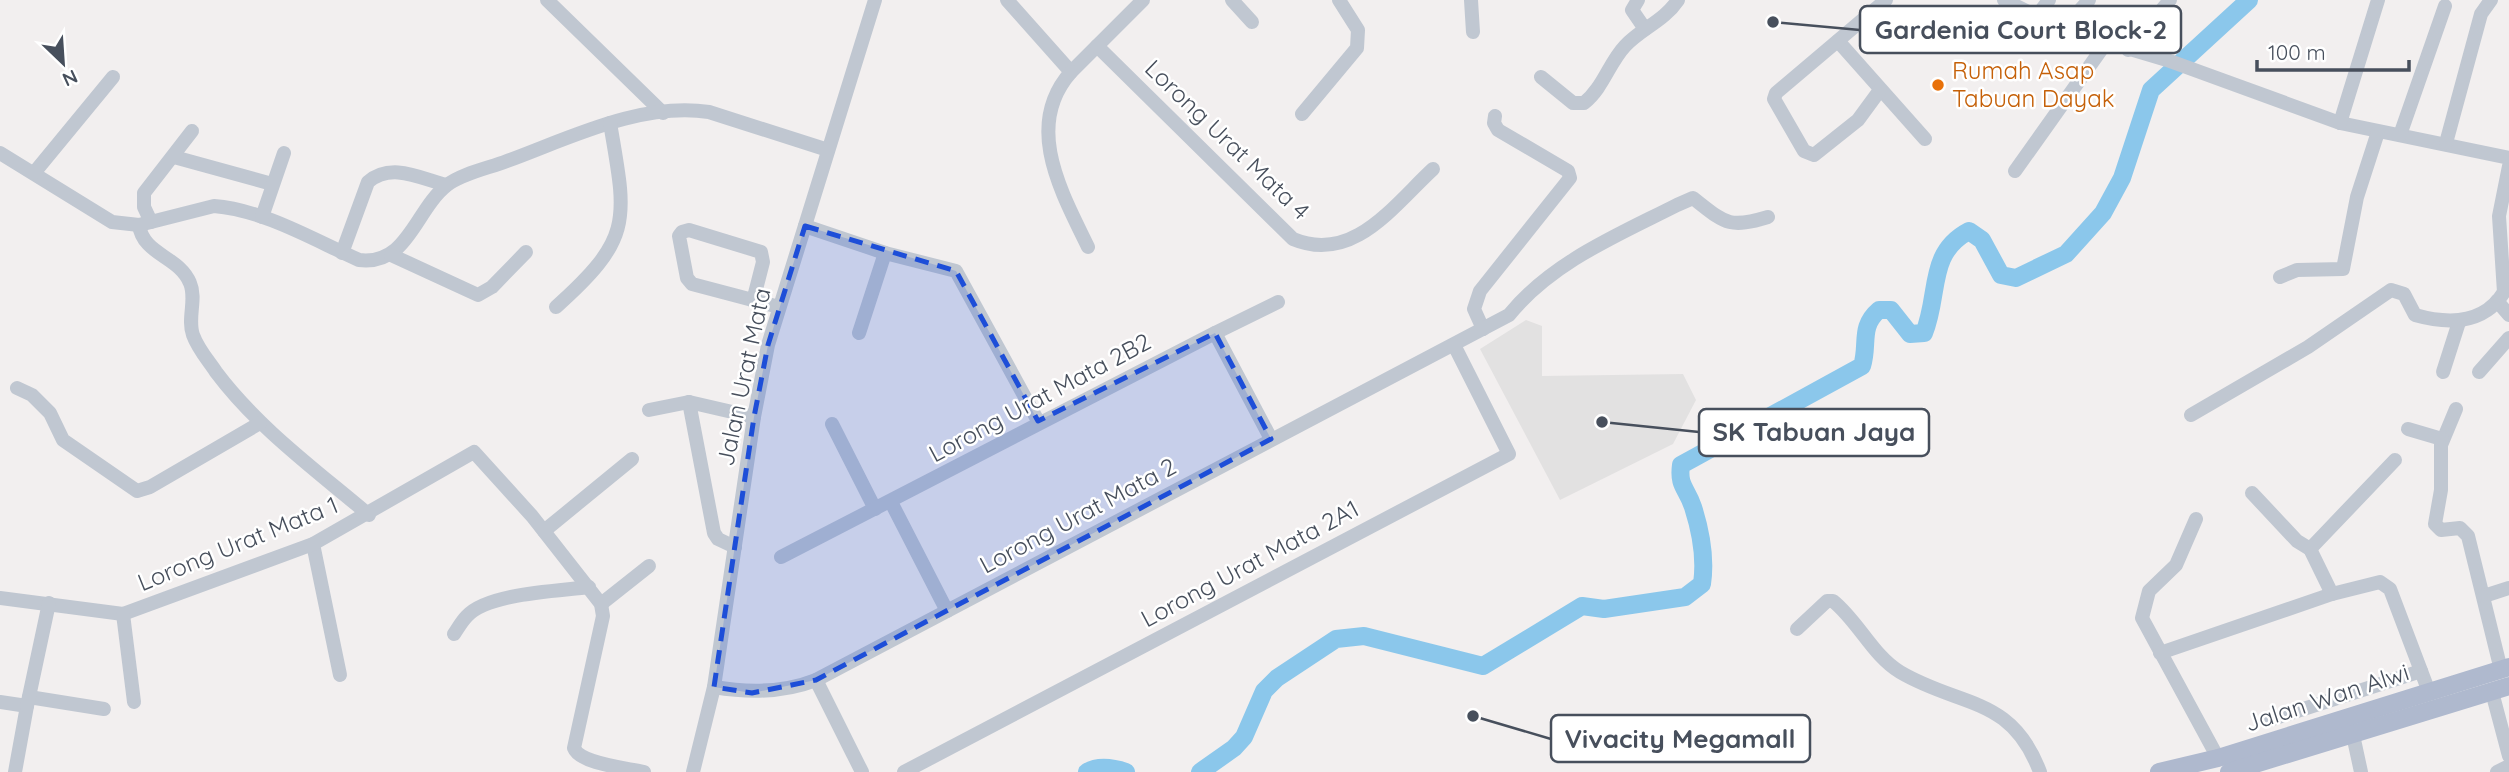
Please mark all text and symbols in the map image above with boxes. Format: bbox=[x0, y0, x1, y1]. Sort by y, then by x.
callout: Gardenia Court Block-2 bbox=[1860, 6, 2181, 53]
text: Gardenia Court Block-2 bbox=[1875, 13, 2167, 46]
north arrow bbox=[28, 28, 98, 98]
scale bar bbox=[2257, 28, 2409, 72]
text: 100 m bbox=[2268, 39, 2326, 65]
street label: Lorong Urat Mata 4 bbox=[1139, 53, 1316, 226]
place label: Rumah Asap Tabuan Dayak bbox=[1952, 55, 2115, 113]
text: N bbox=[59, 65, 82, 92]
marker: Rumah Asap Tabuan Dayak bbox=[1930, 77, 1946, 93]
street label: Jalan Urat Mata bbox=[710, 285, 777, 469]
street label: Lorong Urat Mata 2B2 bbox=[923, 326, 1156, 468]
callout: SK Tabuan Jaya bbox=[1699, 409, 1929, 456]
text: SK Tabuan Jaya bbox=[1713, 415, 1915, 448]
street label: Lorong Urat Mata 2 bbox=[974, 451, 1181, 580]
street label: Lorong Urat Mata 1 bbox=[133, 489, 342, 597]
street label: Lorong Urat Mata 2A1 bbox=[1135, 493, 1364, 633]
street label: Jalan Wan Alwi bbox=[2241, 656, 2412, 738]
callout: Vivacity Megamall bbox=[1551, 715, 1810, 762]
text: Vivacity Megamall bbox=[1564, 722, 1796, 755]

